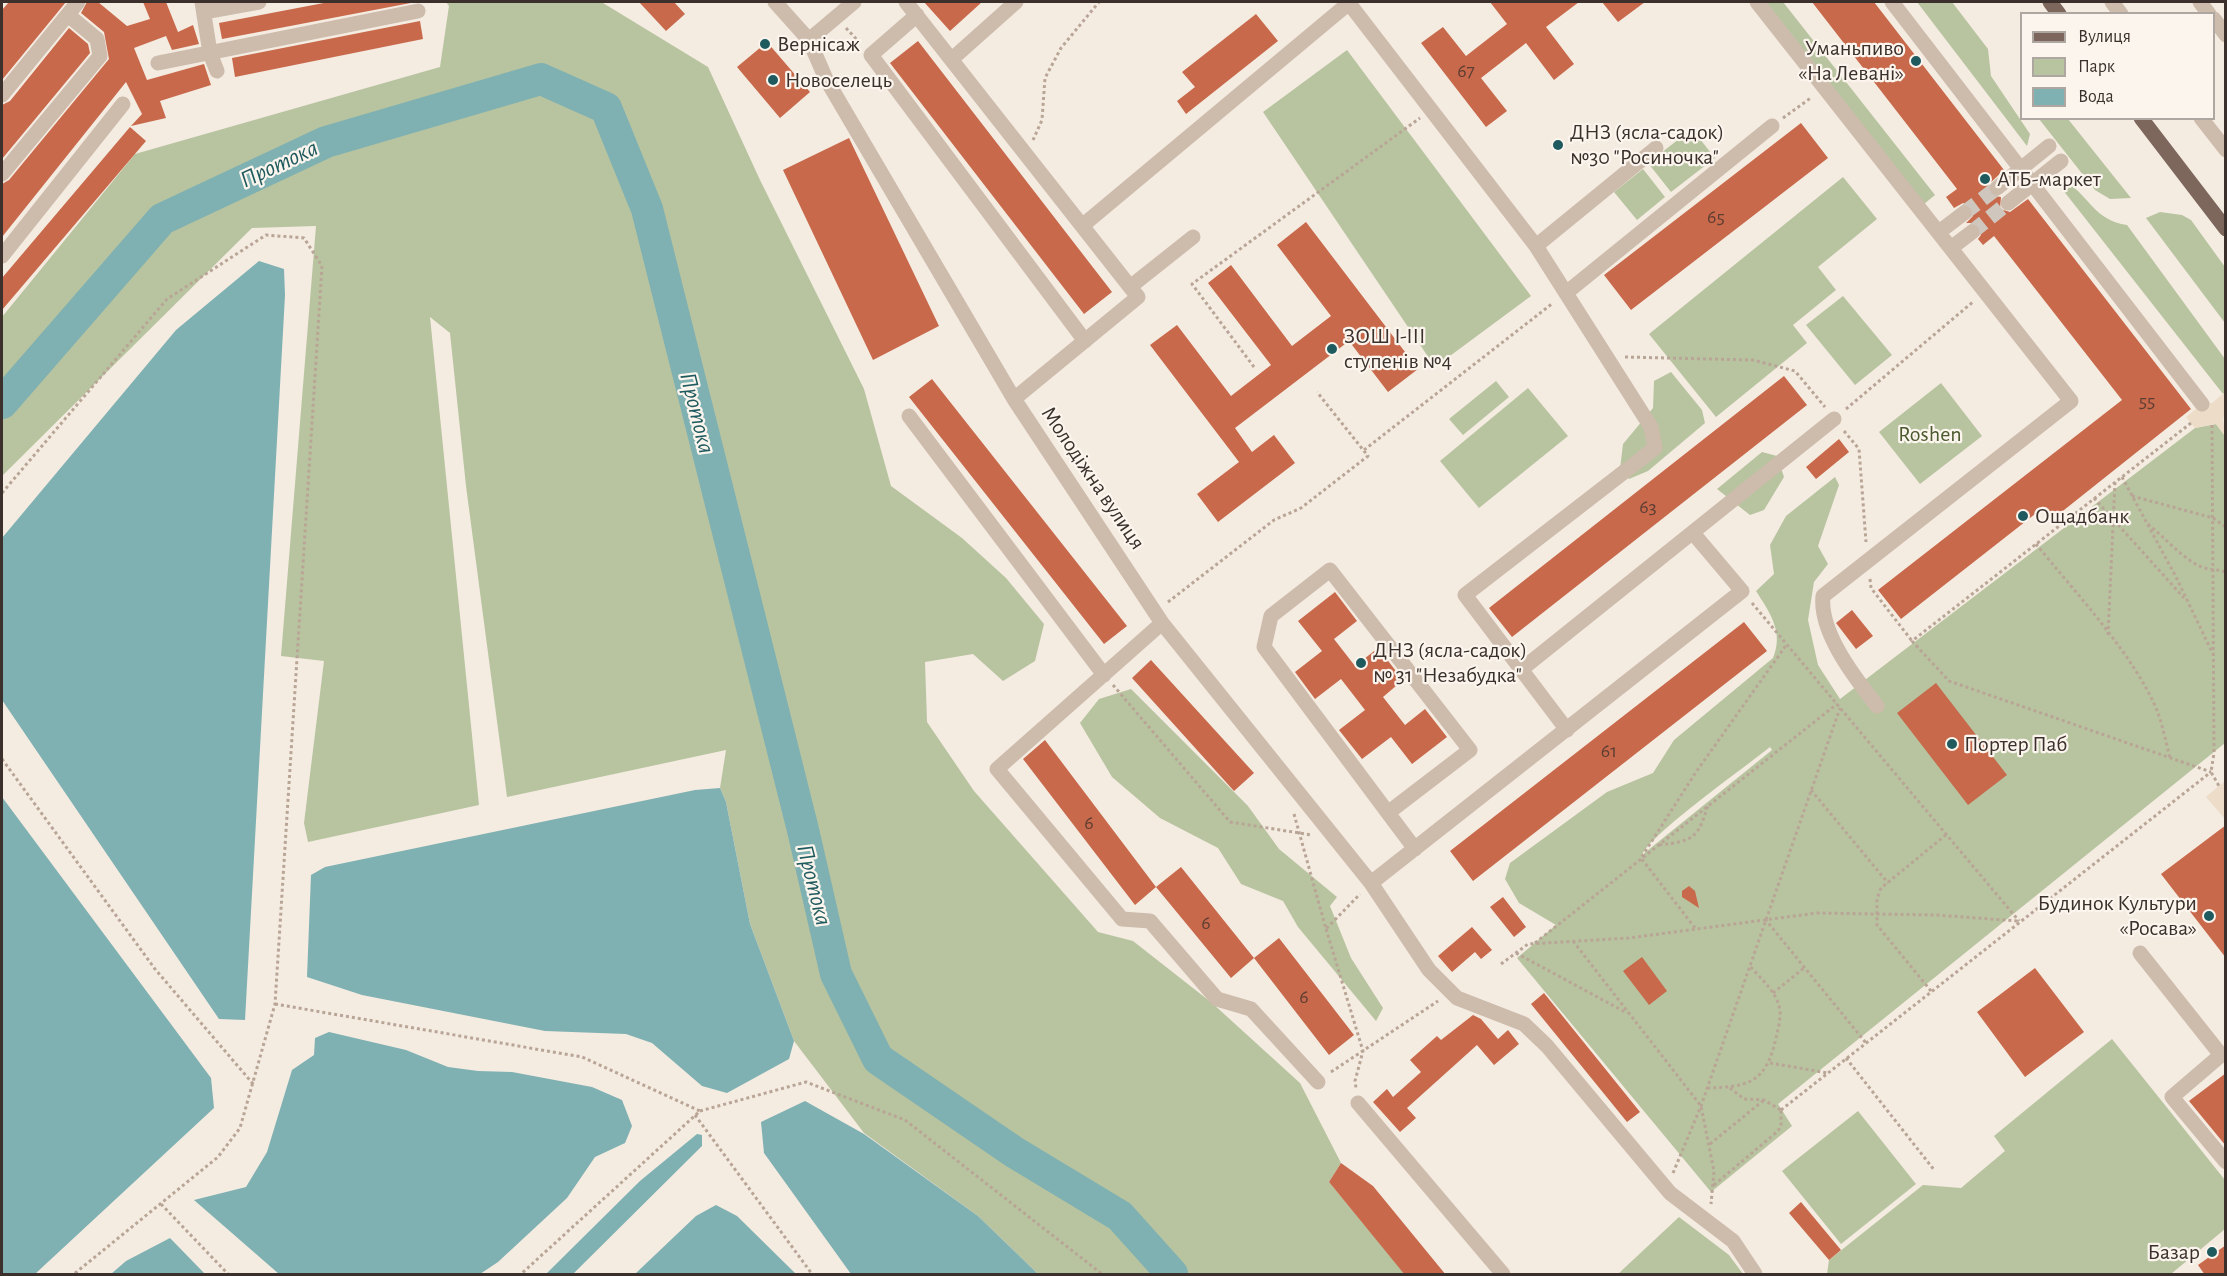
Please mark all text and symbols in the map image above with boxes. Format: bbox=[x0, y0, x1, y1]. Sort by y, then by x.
legend bbox=[2020, 12, 2215, 120]
text: Вулиця bbox=[2078, 28, 2131, 46]
place label: Вернісаж bbox=[777, 31, 860, 57]
place label: Уманьпиво «На Левані» bbox=[1798, 35, 1904, 86]
marker: Вернісаж bbox=[758, 37, 772, 51]
marker: Уманьпиво «На Левані» bbox=[1909, 54, 1923, 68]
text: Парк bbox=[2078, 58, 2115, 76]
house number: 67 bbox=[1457, 59, 1475, 83]
place label: Новоселець bbox=[785, 67, 892, 93]
marker: Новоселець bbox=[766, 73, 780, 87]
text: Вода bbox=[2078, 88, 2114, 106]
place label: ДНЗ (ясла-садок) №30 "Росиночка" bbox=[1570, 119, 1724, 170]
water label: Протока bbox=[236, 134, 322, 194]
marker: ДНЗ (ясла-садок) №30 "Росиночка" bbox=[1551, 138, 1565, 152]
place label: АТБ-маркет bbox=[1997, 166, 2101, 192]
marker: АТБ-маркет bbox=[1978, 172, 1992, 186]
house number: 65 bbox=[1707, 205, 1725, 229]
place label: ЗОШ І-ІІІ ступенів №4 bbox=[1344, 323, 1452, 374]
marker: ЗОШ І-ІІІ ступенів №4 bbox=[1325, 342, 1339, 356]
water label: Протока bbox=[673, 369, 721, 457]
house number: 55 bbox=[2139, 389, 2155, 413]
street label: Молодіжна вулиця bbox=[1035, 401, 1151, 555]
park label: Roshen bbox=[1898, 421, 1962, 447]
house number: 63 bbox=[1639, 495, 1657, 519]
place label: Ощадбанк bbox=[2035, 503, 2129, 529]
marker: Ощадбанк bbox=[2016, 509, 2030, 523]
place label: ДНЗ (ясла-садок) № 31 "Незабудка" bbox=[1373, 637, 1527, 688]
marker: ДНЗ (ясла-садок) № 31 "Незабудка" bbox=[1354, 656, 1368, 670]
place label: Портер Паб bbox=[1964, 731, 2067, 757]
marker: Портер Паб bbox=[1945, 737, 1959, 751]
house number: 61 bbox=[1601, 739, 1617, 763]
house number: 6 bbox=[1084, 811, 1094, 835]
water label: Протока bbox=[790, 841, 838, 929]
place label: Будинок Культури «Росава» bbox=[2038, 890, 2197, 942]
marker: Будинок Культури «Росава» bbox=[2202, 909, 2216, 923]
house number: 6 bbox=[1201, 911, 1211, 935]
house number: 6 bbox=[1299, 985, 1309, 1009]
place label: Базар bbox=[2147, 1239, 2200, 1265]
marker: Базар bbox=[2205, 1245, 2219, 1259]

